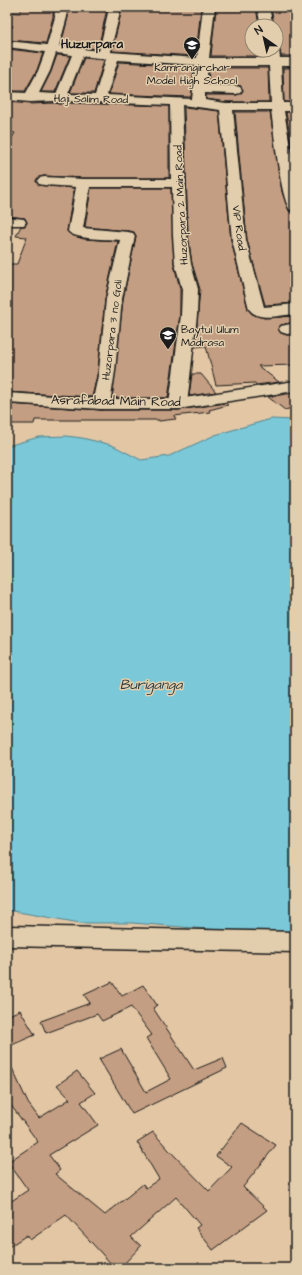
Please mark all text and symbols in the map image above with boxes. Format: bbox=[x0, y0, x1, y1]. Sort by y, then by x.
north arrow bbox=[244, 18, 284, 58]
text: N bbox=[252, 22, 266, 38]
district label: Huzurpara bbox=[61, 35, 124, 54]
school or university icon: Kamrangirchar Model High School bbox=[182, 35, 202, 60]
place label: Kamrangirchar Model High School bbox=[147, 60, 237, 89]
street label: Haji Salim Road bbox=[54, 91, 129, 107]
street label: Huzorpara 2 Main Road bbox=[170, 144, 192, 265]
street label: VIP Road bbox=[228, 205, 250, 252]
street label: Huzorpara 3 no Goli bbox=[98, 279, 126, 381]
place label: Baytul Ulum Madrasa bbox=[181, 322, 239, 350]
school or university icon: Baytul Ulum Madrasa bbox=[158, 325, 178, 350]
street label: Asrafabad Main Road bbox=[51, 391, 181, 411]
water label: Buriganga bbox=[120, 675, 183, 695]

